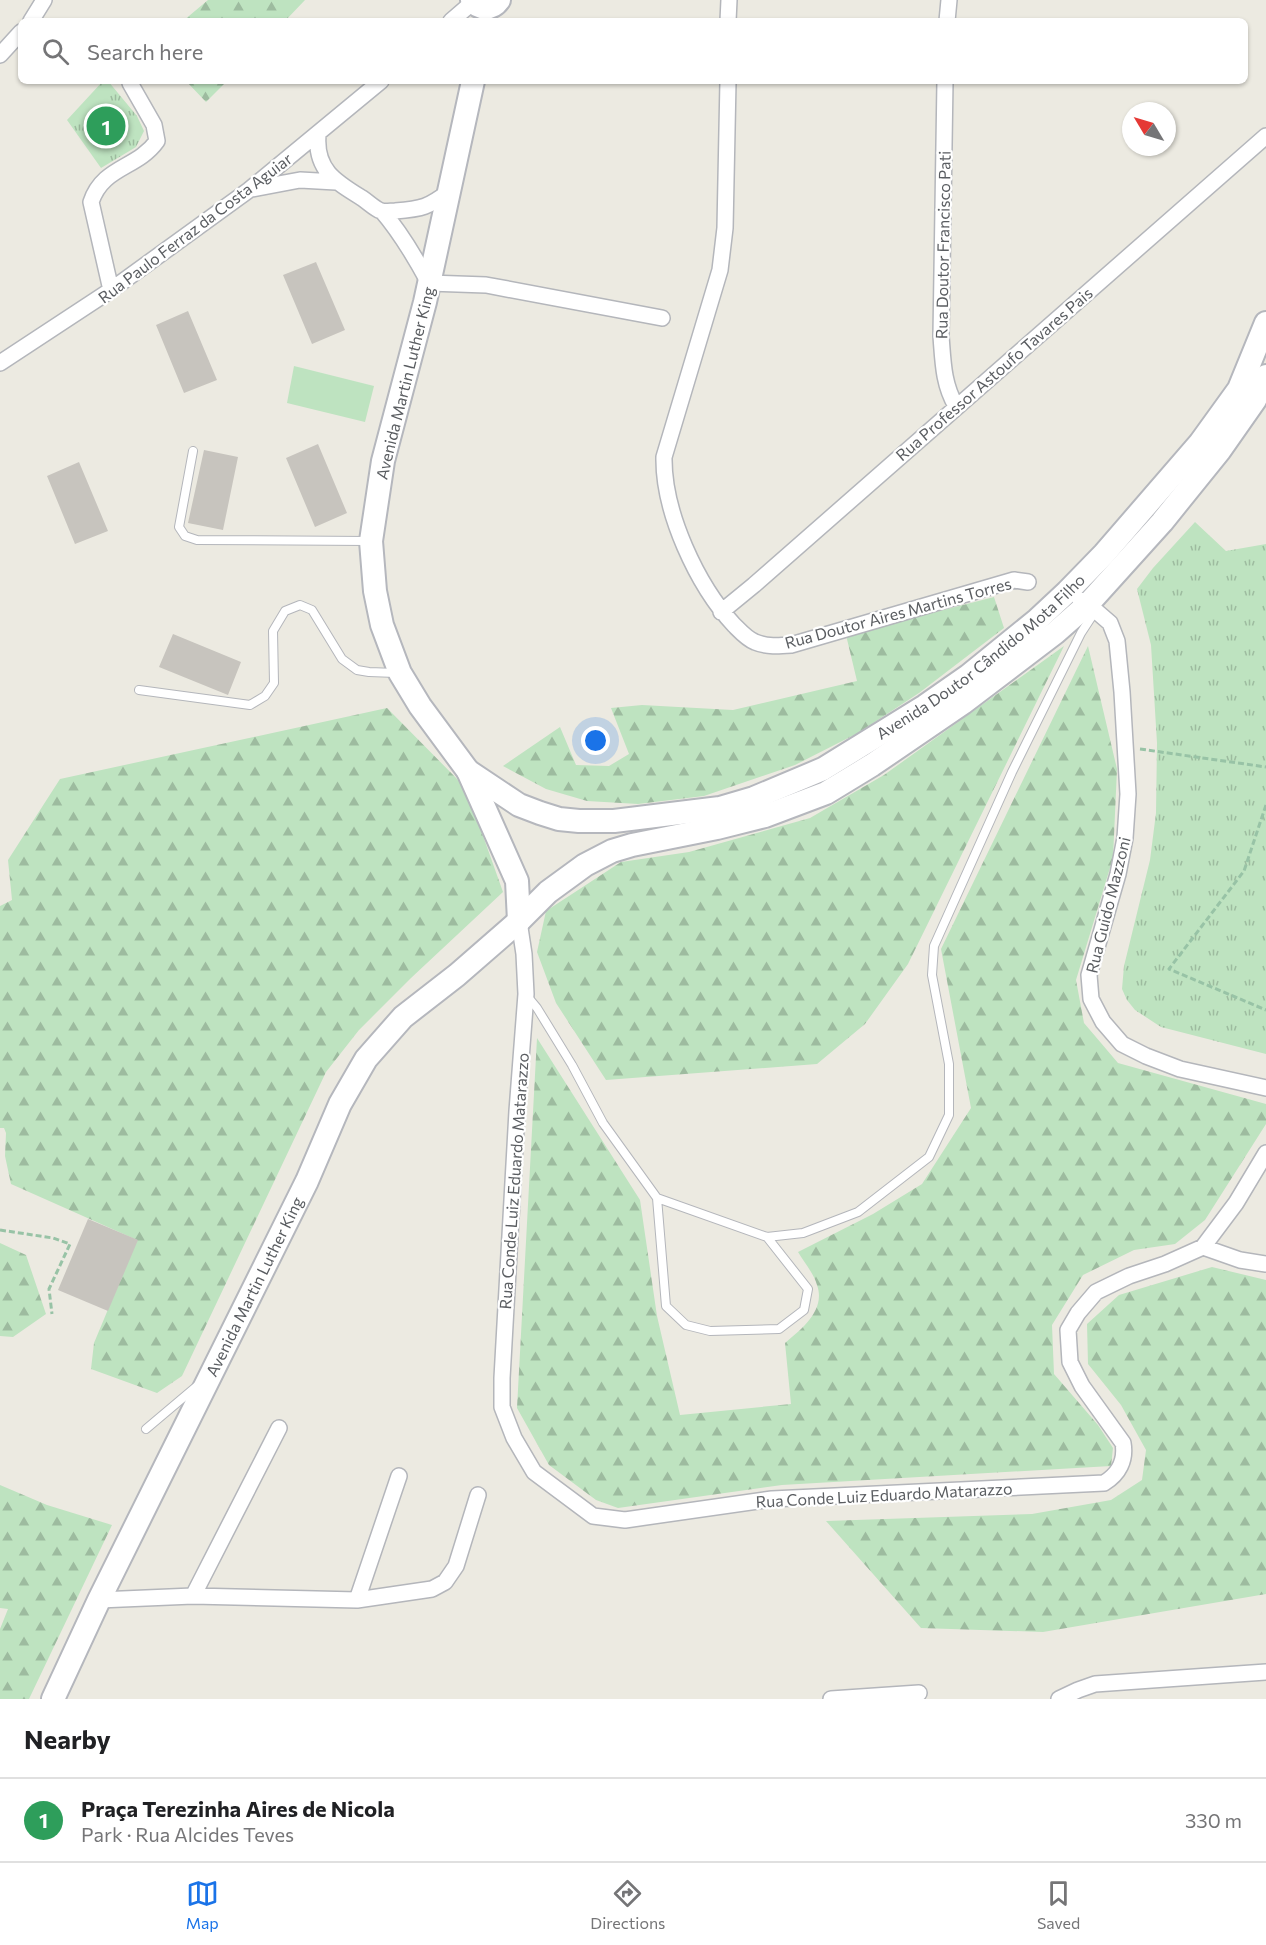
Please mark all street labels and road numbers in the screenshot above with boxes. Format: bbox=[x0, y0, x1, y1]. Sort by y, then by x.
street label: Rua Paulo Ferraz da Costa Aguiar bbox=[94, 148, 296, 307]
street label: Rua Doutor Francisco Pati bbox=[931, 151, 954, 339]
street label: Rua Professor Astoufo Tavares Pais bbox=[891, 283, 1096, 464]
street label: Avenida Martin Luther King bbox=[371, 284, 438, 481]
street label: Avenida Doutor Cândido Mota Filho bbox=[873, 570, 1088, 743]
street label: Rua Doutor Aires Martins Torres bbox=[783, 573, 1013, 652]
street label: Rua Guido Mazzoni bbox=[1081, 835, 1134, 975]
street label: Rua Conde Luiz Eduardo Matarazzo bbox=[495, 1052, 532, 1310]
street label: Avenida Martin Luther King bbox=[202, 1193, 307, 1379]
street label: Rua Conde Luiz Eduardo Matarazzo bbox=[755, 1478, 1013, 1511]

